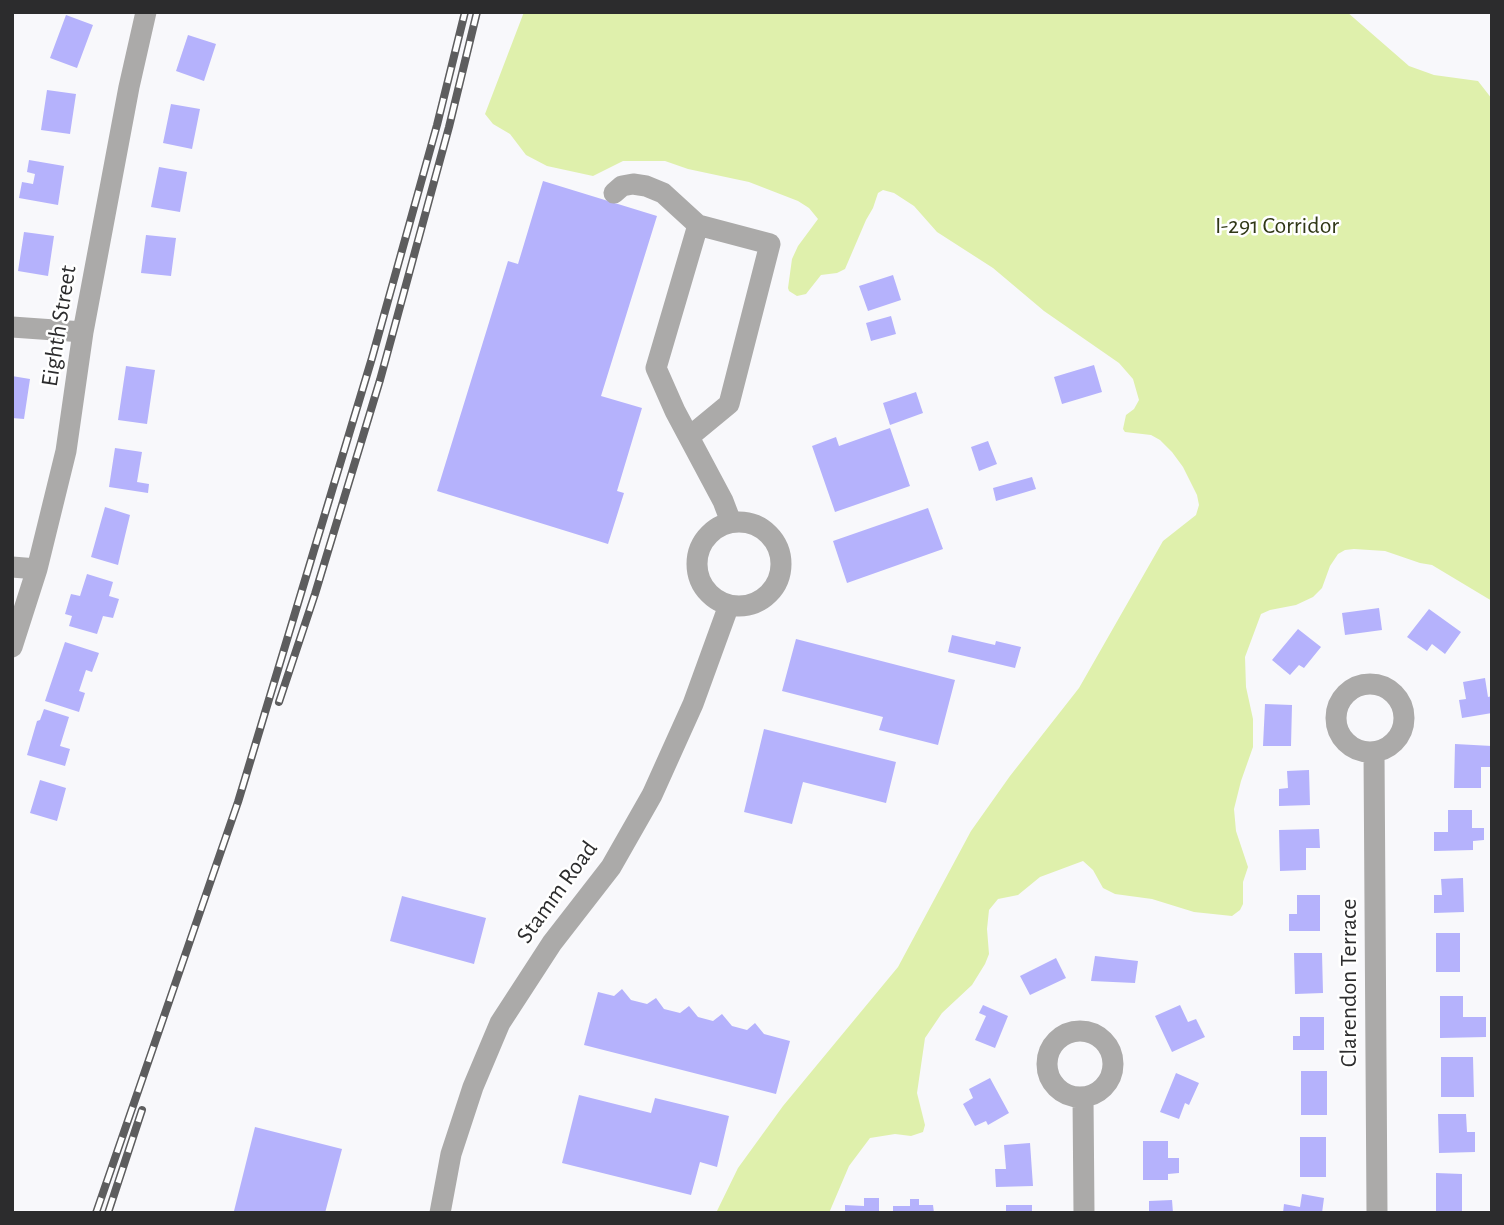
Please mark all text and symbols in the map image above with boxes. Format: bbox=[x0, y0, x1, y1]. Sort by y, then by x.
park label: I-291 Corridor bbox=[1215, 212, 1339, 240]
street label: Eighth Street bbox=[35, 263, 83, 389]
street label: Stamm Road bbox=[510, 835, 604, 949]
street label: Clarendon Terrace bbox=[1335, 899, 1363, 1067]

